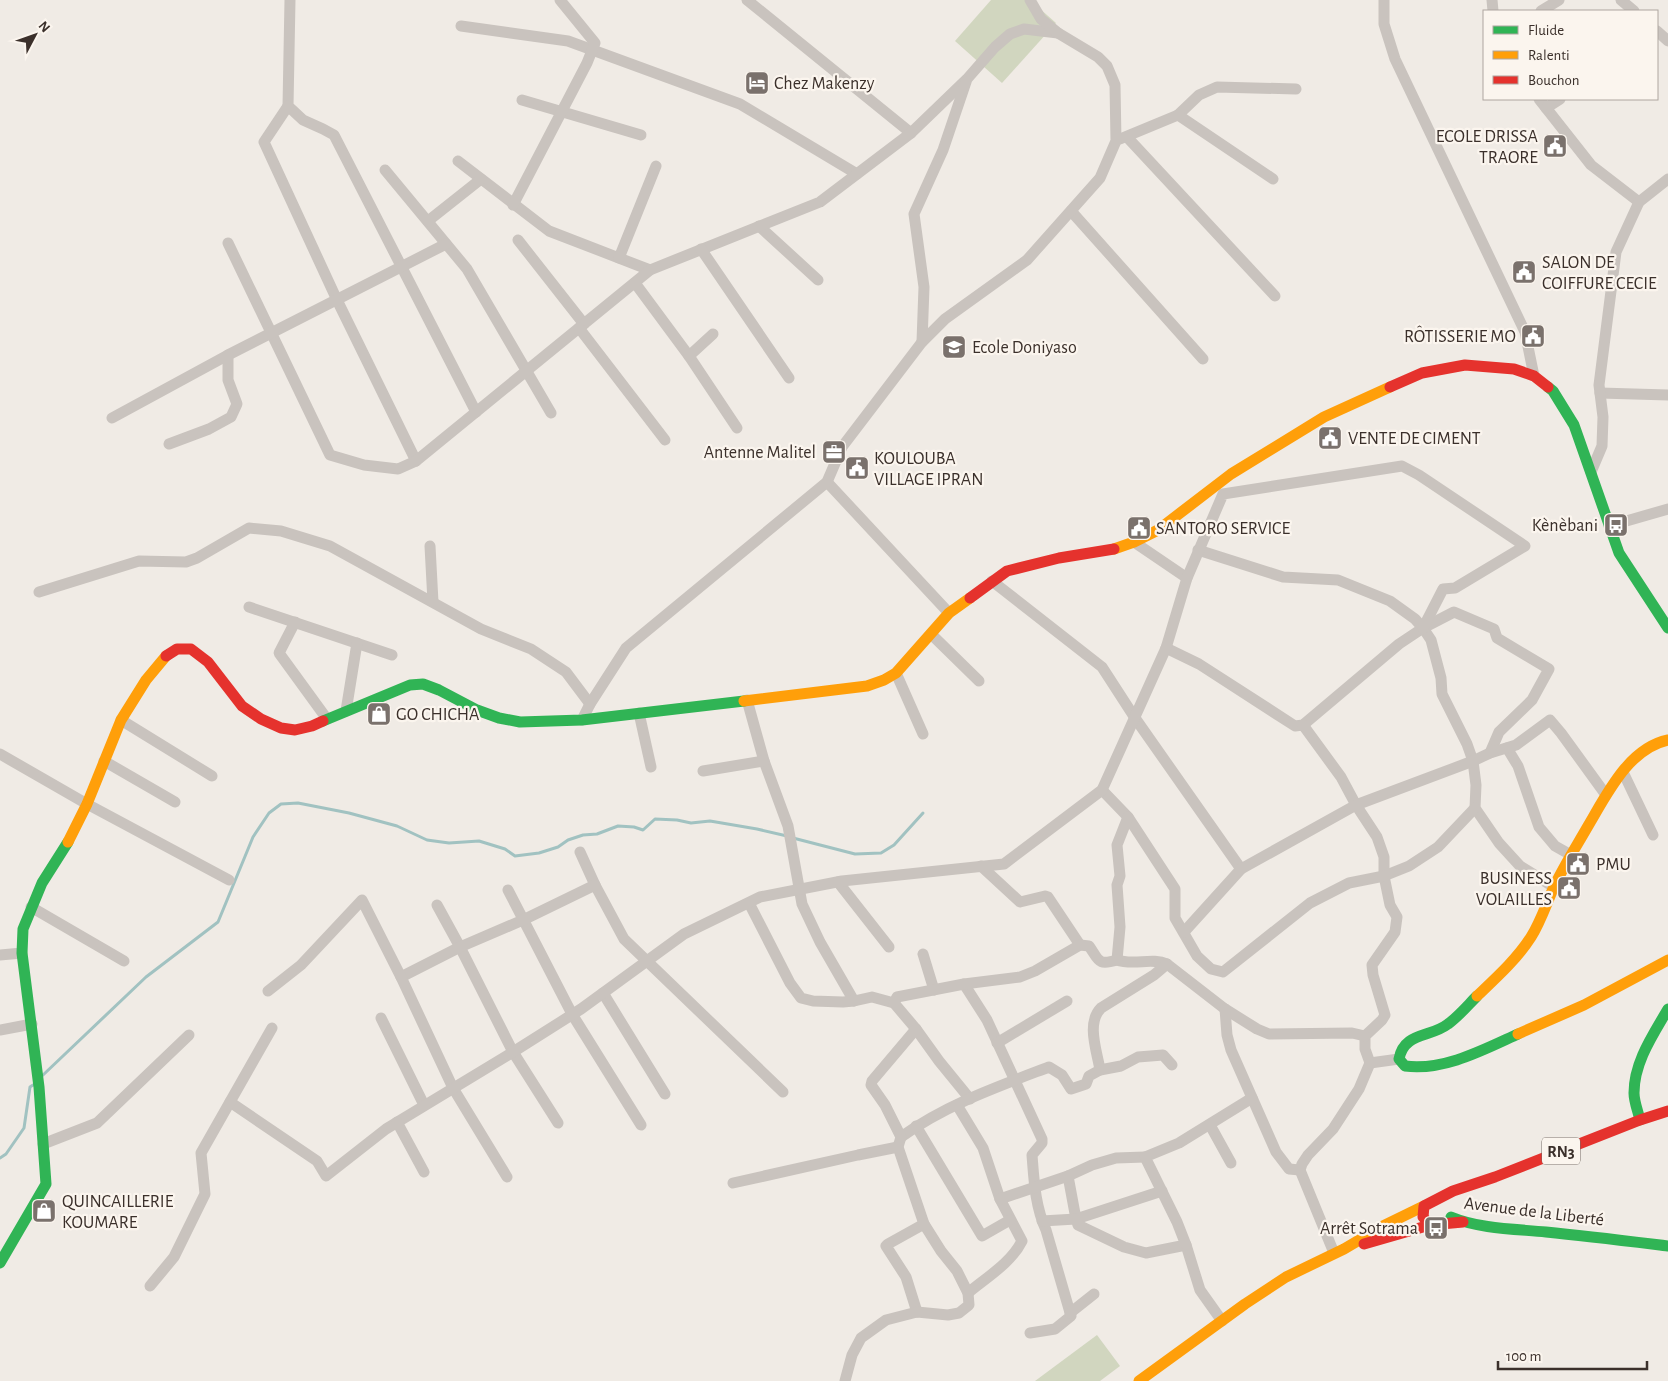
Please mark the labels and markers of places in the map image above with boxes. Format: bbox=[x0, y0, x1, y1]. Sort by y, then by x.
hotel icon: Chez Makenzy bbox=[744, 70, 770, 96]
place label: Chez Makenzy bbox=[774, 75, 875, 93]
place label: ECOLE DRISSA TRAORE bbox=[1436, 128, 1539, 167]
public building icon: ECOLE DRISSA TRAORE bbox=[1542, 133, 1568, 159]
place label: SALON DE COIFFURE CECIE bbox=[1542, 254, 1657, 293]
public building icon: SALON DE COIFFURE CECIE bbox=[1511, 259, 1537, 285]
public building icon: RÔTISSERIE MO bbox=[1520, 323, 1546, 349]
place label: RÔTISSERIE MO bbox=[1404, 325, 1516, 346]
school or university icon: Ecole Doniyaso bbox=[941, 334, 967, 360]
place label: Ecole Doniyaso bbox=[972, 339, 1077, 357]
public building icon: VENTE DE CIMENT bbox=[1317, 425, 1343, 451]
place label: VENTE DE CIMENT bbox=[1348, 430, 1481, 448]
office icon: Antenne Malitel bbox=[821, 439, 847, 465]
place label: Antenne Malitel bbox=[704, 444, 816, 462]
place label: KOULOUBA VILLAGE IPRAN bbox=[874, 450, 983, 489]
public building icon: KOULOUBA VILLAGE IPRAN bbox=[844, 455, 870, 481]
bus stop icon: Kènèbani bbox=[1603, 512, 1629, 538]
public building icon: SANTORO SERVICE bbox=[1126, 515, 1152, 541]
place label: Kènèbani bbox=[1532, 517, 1598, 535]
place label: SANTORO SERVICE bbox=[1156, 520, 1290, 538]
shop icon: GO CHICHA bbox=[366, 701, 392, 727]
place label: GO CHICHA bbox=[396, 706, 480, 724]
public building icon: PMU bbox=[1565, 851, 1591, 877]
place label: PMU bbox=[1596, 856, 1631, 874]
place label: BUSINESS VOLAILLES bbox=[1476, 870, 1552, 909]
public building icon: BUSINESS VOLAILLES bbox=[1556, 875, 1582, 901]
place label: QUINCAILLERIE KOUMARE bbox=[62, 1193, 174, 1232]
shop icon: QUINCAILLERIE KOUMARE bbox=[31, 1198, 57, 1224]
bus stop icon: Arrêt Sotrama bbox=[1423, 1215, 1449, 1241]
place label: Arrêt Sotrama bbox=[1320, 1220, 1418, 1238]

